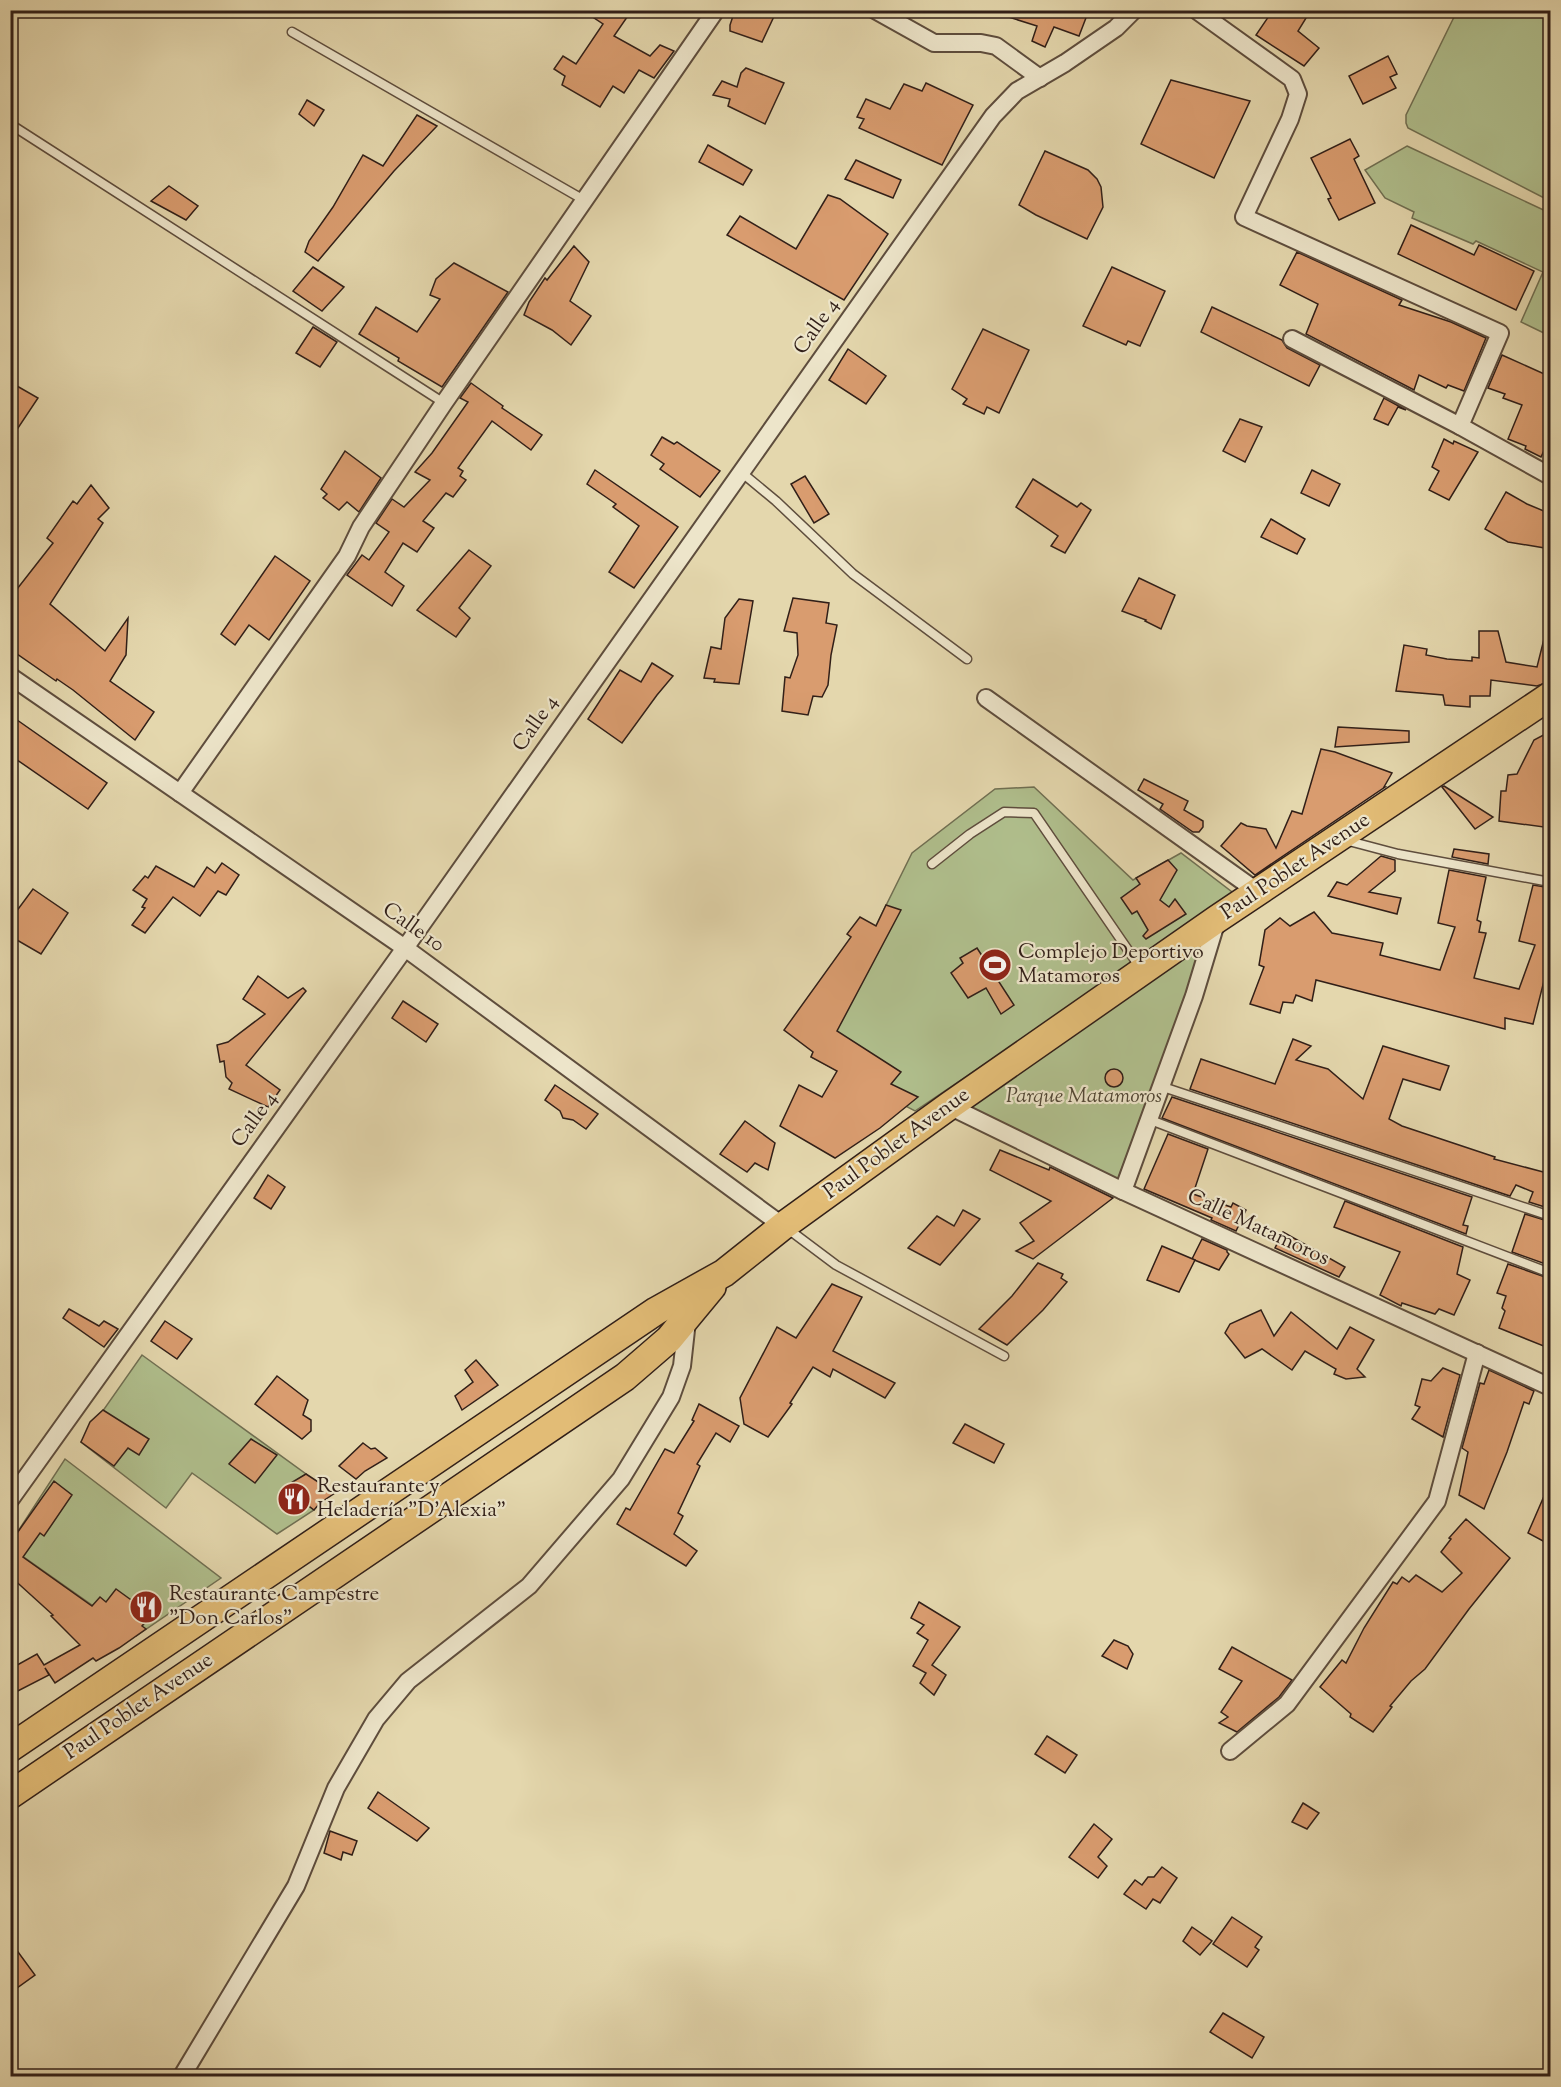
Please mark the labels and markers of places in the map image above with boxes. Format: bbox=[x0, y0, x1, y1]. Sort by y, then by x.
place label: Complejo Deportivo Matamoros bbox=[1018, 938, 1204, 992]
sports icon: Complejo Deportivo Matamoros bbox=[977, 947, 1013, 983]
place label: Restaurante y Heladería "D'Alexia" bbox=[317, 1472, 506, 1526]
restaurant icon: Restaurante y Heladería "D'Alexia" bbox=[276, 1481, 312, 1517]
place label: Restaurante Campestre "Don Carlos" bbox=[169, 1580, 379, 1634]
restaurant icon: Restaurante Campestre "Don Carlos" bbox=[128, 1589, 164, 1625]

